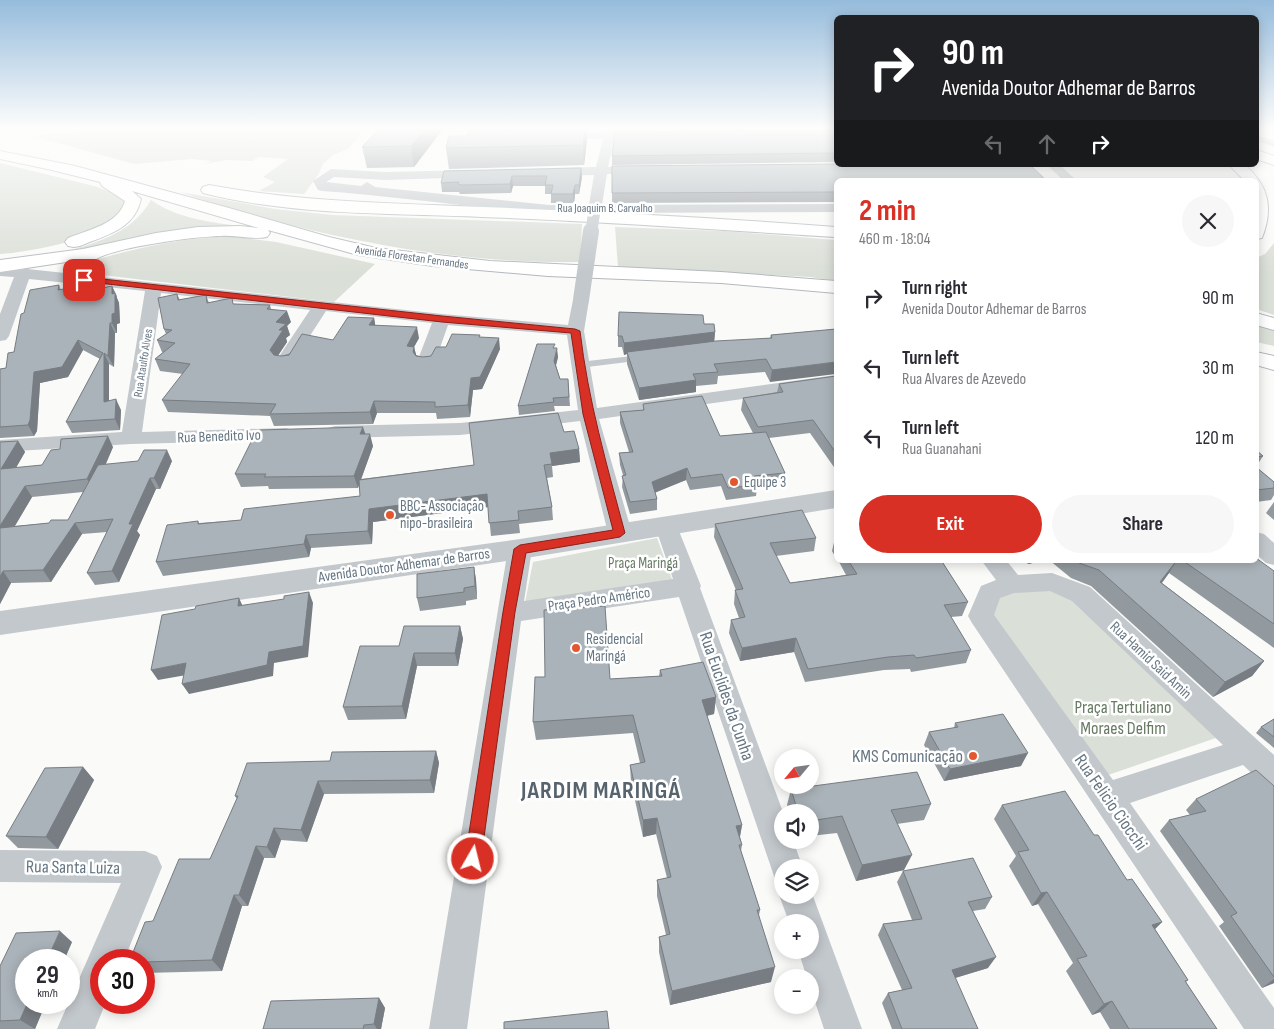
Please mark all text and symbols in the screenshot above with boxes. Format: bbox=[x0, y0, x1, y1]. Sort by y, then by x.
text: 90 m bbox=[942, 32, 1004, 75]
icon: right bbox=[859, 35, 924, 100]
text: Avenida Doutor Adhemar de Barros bbox=[942, 75, 1196, 102]
icon: left bbox=[980, 130, 1008, 158]
icon: ahead bbox=[1033, 130, 1061, 158]
icon: right bbox=[1086, 130, 1114, 158]
text: 2 min bbox=[859, 193, 916, 229]
button: close bbox=[1182, 195, 1234, 247]
street label: Rua Joaquim B. Carvalho bbox=[557, 201, 653, 216]
text: 460 m · 18:04 bbox=[859, 230, 930, 249]
street label: Avenida Florestan Fernandes bbox=[353, 242, 470, 273]
pin bbox=[63, 259, 105, 301]
icon: arrive bbox=[70, 266, 98, 294]
text: Turn right bbox=[902, 277, 967, 300]
icon: right bbox=[859, 284, 887, 312]
text: 90 m bbox=[1202, 287, 1234, 310]
text: Avenida Doutor Adhemar de Barros bbox=[902, 300, 1087, 319]
street label: Rua Ataulfo Alves bbox=[131, 328, 156, 398]
text: Turn left bbox=[902, 347, 959, 370]
icon: left bbox=[859, 354, 887, 382]
text: 30 m bbox=[1202, 357, 1234, 380]
text: Rua Alvares de Azevedo bbox=[902, 370, 1026, 389]
text: Turn left bbox=[902, 417, 959, 440]
icon: left bbox=[859, 424, 887, 452]
street label: Rua Benedito Ivo bbox=[177, 426, 261, 447]
text: 120 m bbox=[1196, 427, 1234, 450]
text: Rua Guanahani bbox=[902, 440, 982, 459]
place label: Equipe 3 bbox=[744, 473, 786, 492]
marker: Equipe 3 bbox=[728, 476, 740, 488]
button: Exit bbox=[859, 495, 1042, 553]
button: Share bbox=[1052, 495, 1234, 553]
place label: BBC- Associação nipo-brasileira bbox=[400, 497, 484, 533]
marker: BBC- Associação nipo-brasileira bbox=[384, 509, 396, 521]
street label: Avenida Doutor Adhemar de Barros bbox=[316, 544, 491, 587]
park label: Praça Maringá bbox=[608, 554, 678, 573]
street label: Praça Pedro Américo bbox=[547, 583, 651, 616]
street label: Rua Hamid Said Amin bbox=[1106, 618, 1196, 703]
street label: Rua Euclides da Cunha bbox=[695, 629, 758, 763]
place label: Residencial Maringá bbox=[586, 630, 643, 666]
marker: Residencial Maringá bbox=[570, 642, 582, 654]
park label: Praça Tertuliano Moraes Delfim bbox=[1074, 697, 1172, 739]
place label: KMS Comunicação bbox=[852, 746, 963, 767]
north arrow bbox=[774, 749, 819, 794]
map controls bbox=[774, 749, 819, 1014]
marker: KMS Comunicação bbox=[967, 750, 979, 762]
street label: Rua Felicio Ciocchi bbox=[1070, 750, 1151, 854]
district label: JARDIM MARINGÁ bbox=[520, 776, 681, 805]
button: sound bbox=[774, 804, 819, 849]
position arrow bbox=[446, 832, 498, 884]
street label: Rua Santa Luiza bbox=[26, 856, 120, 879]
button: layers bbox=[774, 859, 819, 904]
button: + bbox=[774, 914, 819, 959]
speed limit sign: 30 bbox=[90, 949, 155, 1014]
text: 29 bbox=[36, 960, 59, 991]
button: − bbox=[774, 969, 819, 1014]
text: km/h bbox=[37, 986, 58, 1001]

